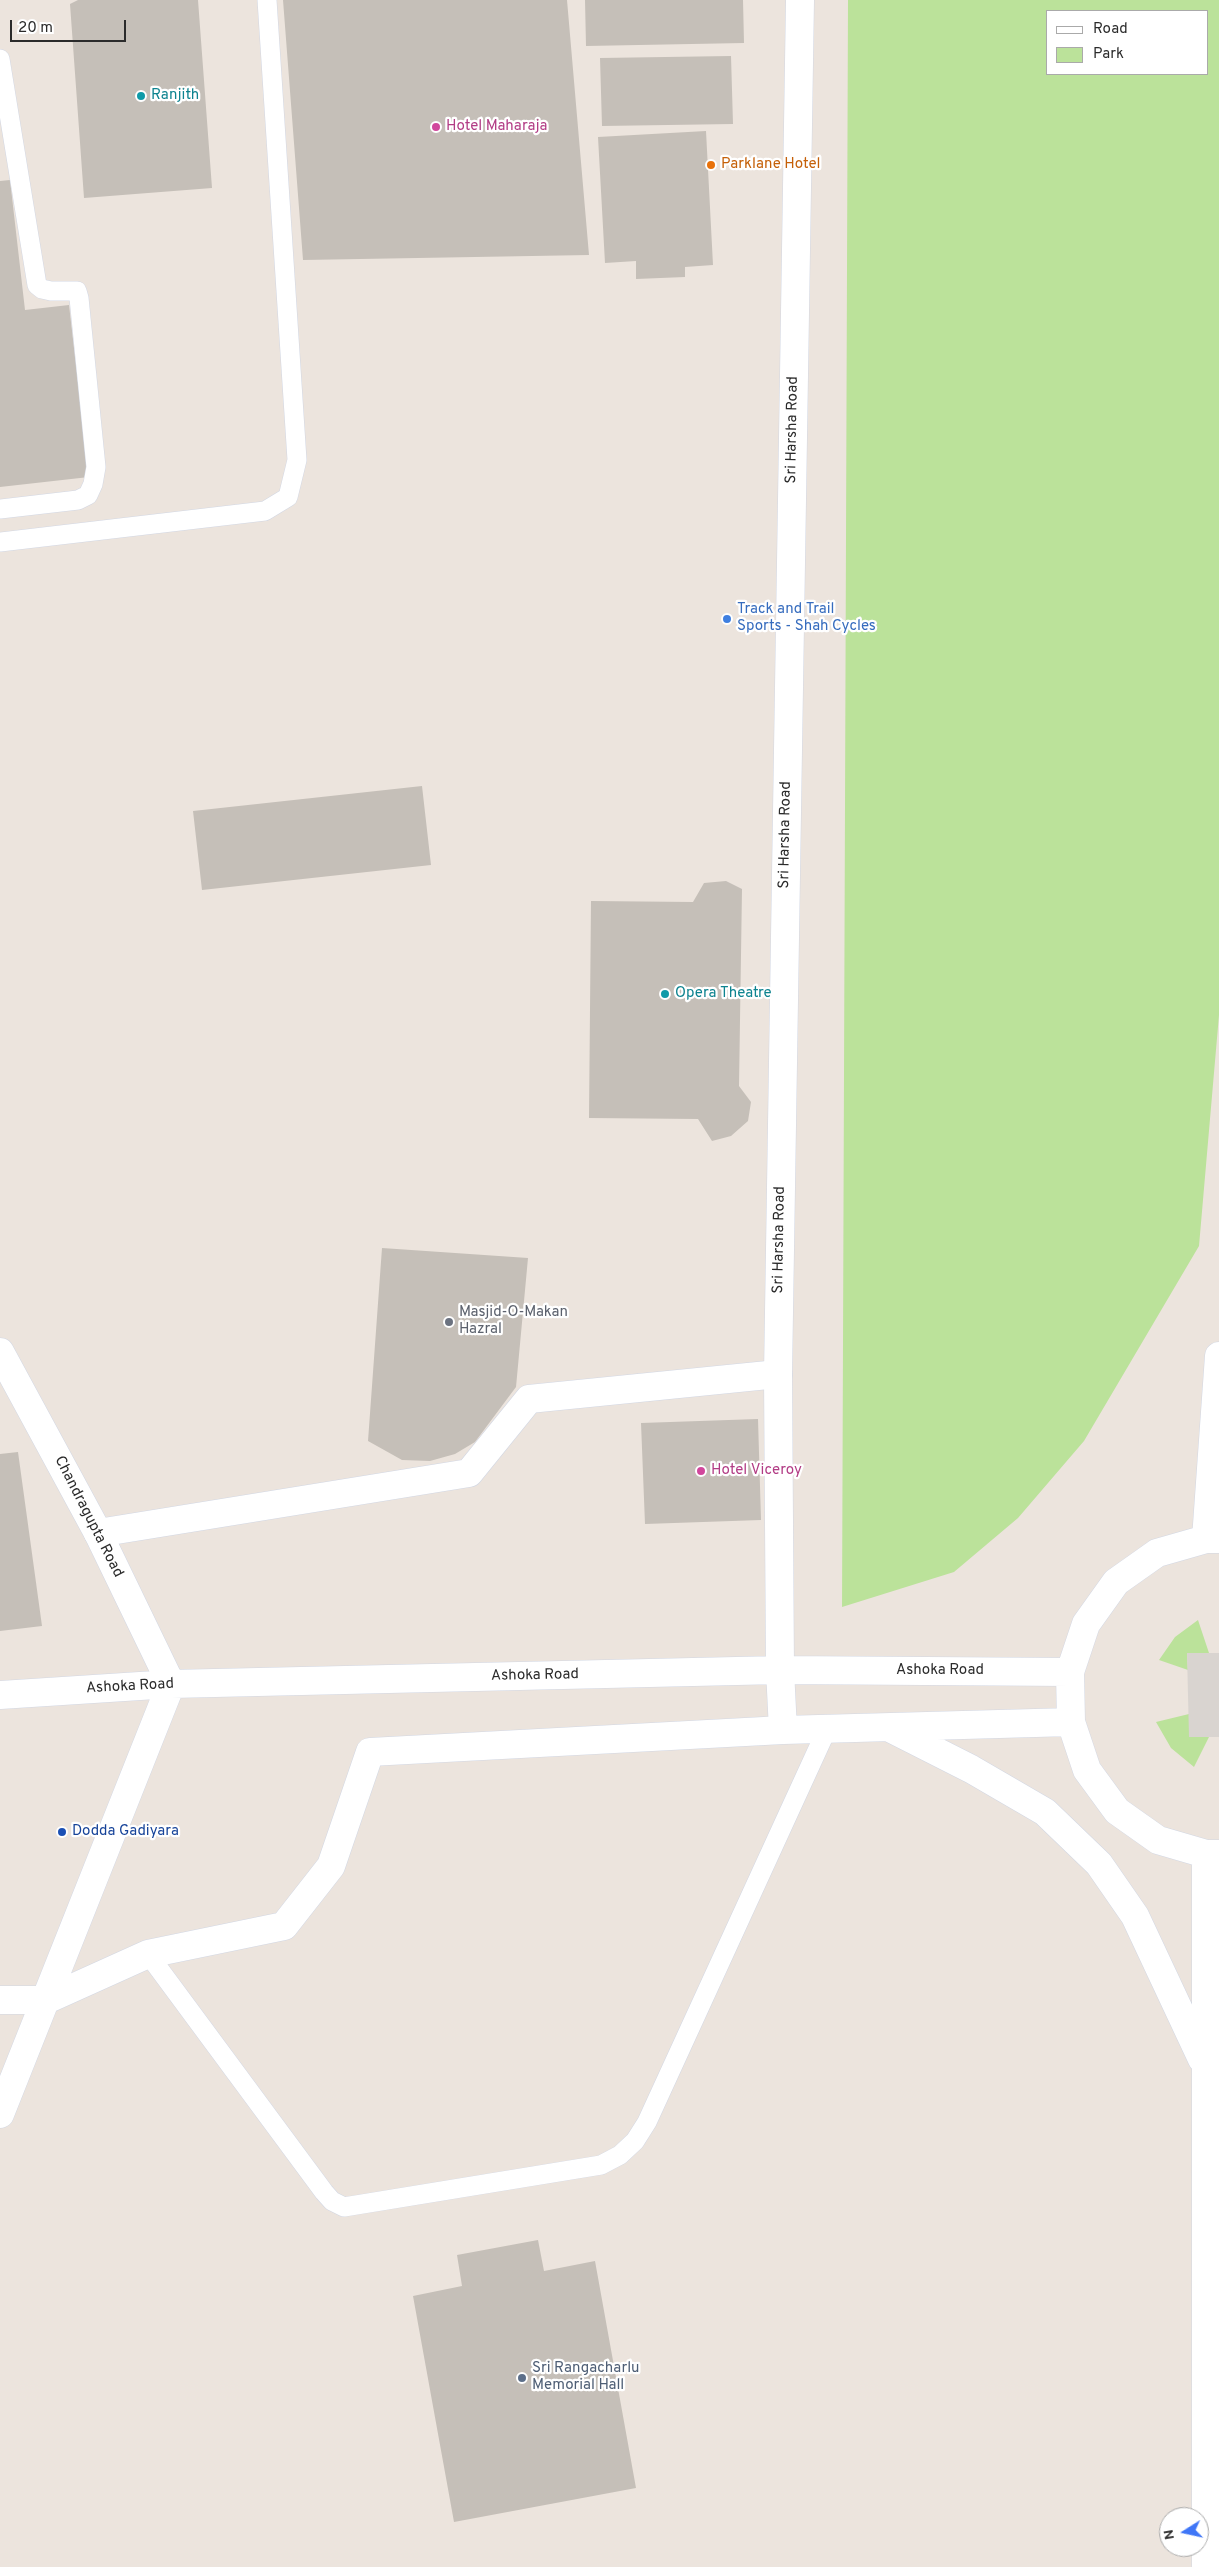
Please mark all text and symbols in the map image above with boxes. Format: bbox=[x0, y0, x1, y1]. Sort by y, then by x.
scale bar bbox=[12, 10, 129, 42]
legend bbox=[1046, 10, 1209, 75]
text: 20 m bbox=[18, 19, 53, 38]
text: Road bbox=[1093, 20, 1128, 39]
text: Park bbox=[1093, 45, 1124, 64]
place label: Ranjith bbox=[151, 87, 199, 105]
marker: Ranjith bbox=[135, 90, 147, 102]
place label: Hotel Maharaja bbox=[446, 118, 547, 136]
marker: Hotel Maharaja bbox=[430, 121, 442, 133]
place label: Parklane Hotel bbox=[721, 156, 821, 174]
marker: Parklane Hotel bbox=[705, 159, 717, 171]
street label: Sri Harsha Road bbox=[783, 376, 803, 484]
place label: Track and Trail Sports - Shah Cycles bbox=[737, 601, 876, 636]
marker: Track and Trail Sports - Shah Cycles bbox=[721, 613, 733, 625]
street label: Sri Harsha Road bbox=[776, 781, 796, 889]
place label: Opera Theatre bbox=[675, 985, 772, 1003]
marker: Opera Theatre bbox=[659, 988, 671, 1000]
street label: Sri Harsha Road bbox=[770, 1186, 790, 1294]
place label: Masjid-O-Makan Hazral bbox=[459, 1304, 568, 1339]
marker: Masjid-O-Makan Hazral bbox=[443, 1316, 455, 1328]
street label: Chandragupta Road bbox=[50, 1453, 126, 1581]
place label: Hotel Viceroy bbox=[711, 1462, 802, 1480]
marker: Hotel Viceroy bbox=[695, 1465, 707, 1477]
street label: Ashoka Road bbox=[896, 1662, 984, 1680]
street label: Ashoka Road bbox=[491, 1666, 579, 1686]
street label: Ashoka Road bbox=[86, 1676, 174, 1698]
place label: Dodda Gadiyara bbox=[72, 1823, 179, 1841]
marker: Dodda Gadiyara bbox=[56, 1826, 68, 1838]
place label: Sri Rangacharlu Memorial Hall bbox=[532, 2360, 640, 2395]
marker: Sri Rangacharlu Memorial Hall bbox=[516, 2372, 528, 2384]
north arrow bbox=[1159, 2507, 1209, 2557]
text: N bbox=[1160, 2528, 1179, 2541]

